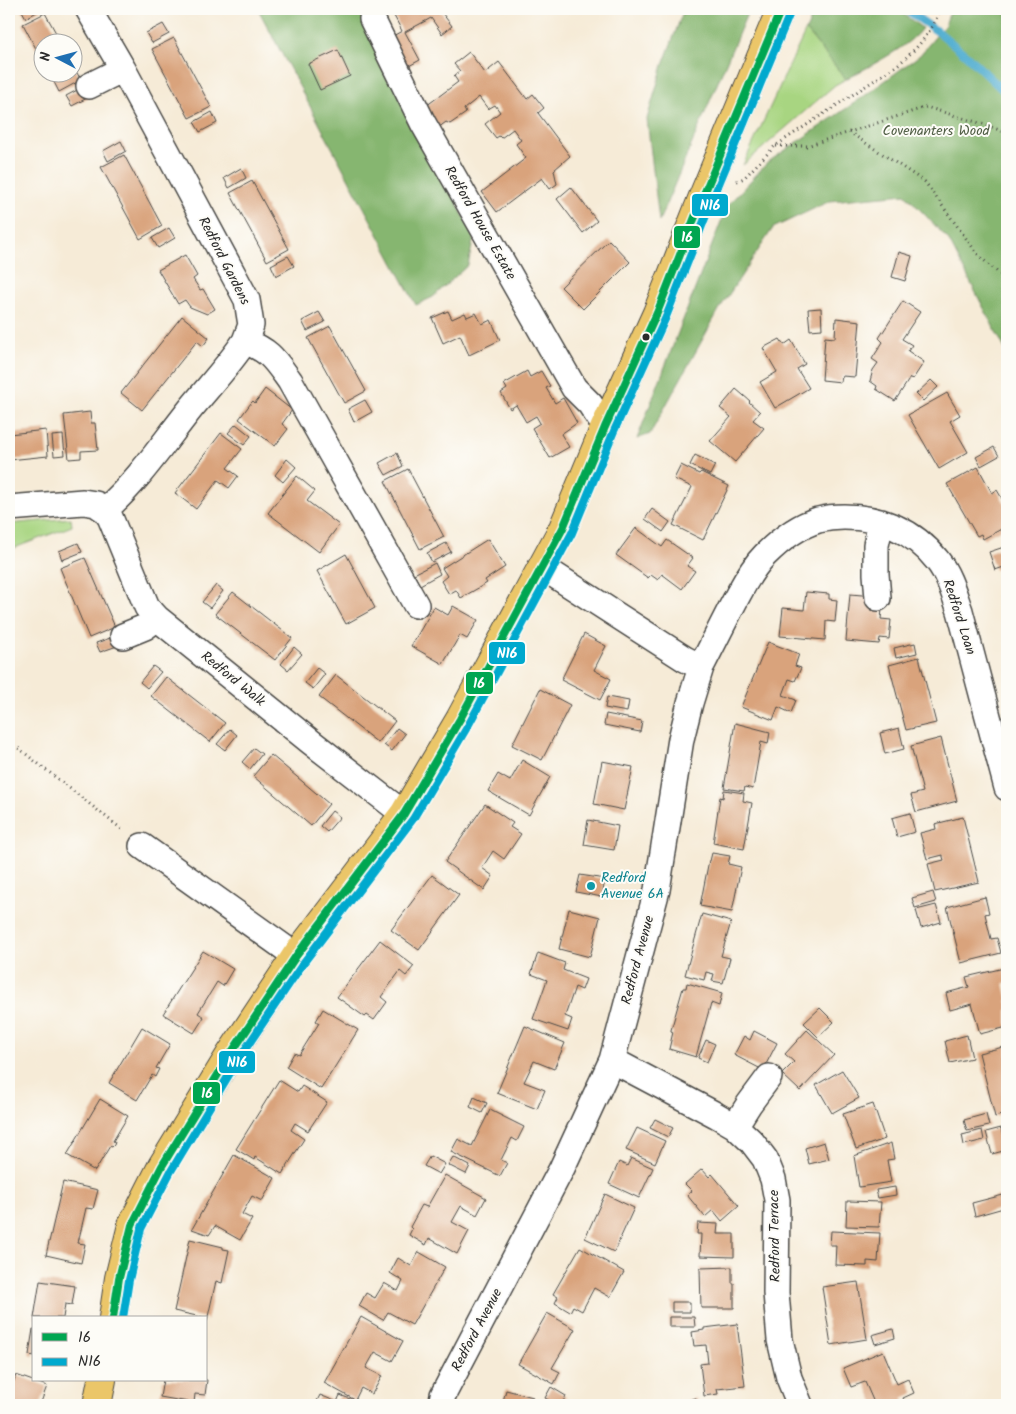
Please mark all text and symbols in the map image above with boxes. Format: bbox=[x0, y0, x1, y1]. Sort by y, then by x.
north arrow bbox=[32, 32, 82, 82]
text: N bbox=[35, 51, 57, 62]
park label: Covenanters Wood bbox=[883, 120, 990, 142]
street label: Redford House Estate bbox=[438, 162, 522, 285]
line badge: N16 bbox=[691, 193, 729, 217]
text: N16 bbox=[700, 195, 721, 217]
street label: Redford Gardens bbox=[192, 213, 256, 309]
line badge: 16 bbox=[673, 225, 701, 249]
text: 16 bbox=[681, 227, 693, 249]
unlabelled marker bbox=[641, 332, 651, 342]
street label: Redford Loan bbox=[936, 576, 982, 658]
line badge: N16 bbox=[488, 641, 526, 665]
text: N16 bbox=[497, 643, 518, 665]
street label: Redford Walk bbox=[196, 646, 270, 712]
line badge: 16 bbox=[465, 671, 494, 695]
text: 16 bbox=[473, 673, 485, 695]
place label: Redford Avenue 6A bbox=[601, 867, 664, 905]
marker: Redford Avenue 6A bbox=[585, 880, 597, 892]
street label: Redford Avenue bbox=[616, 912, 661, 1007]
line badge: N16 bbox=[218, 1050, 256, 1074]
text: N16 bbox=[227, 1052, 248, 1074]
line badge: 16 bbox=[192, 1081, 221, 1105]
text: 16 bbox=[201, 1083, 213, 1105]
street label: Redford Terrace bbox=[763, 1189, 787, 1282]
street label: Redford Avenue bbox=[446, 1284, 509, 1376]
legend bbox=[32, 1316, 208, 1382]
text: 16 bbox=[78, 1326, 91, 1350]
text: N16 bbox=[78, 1350, 101, 1374]

